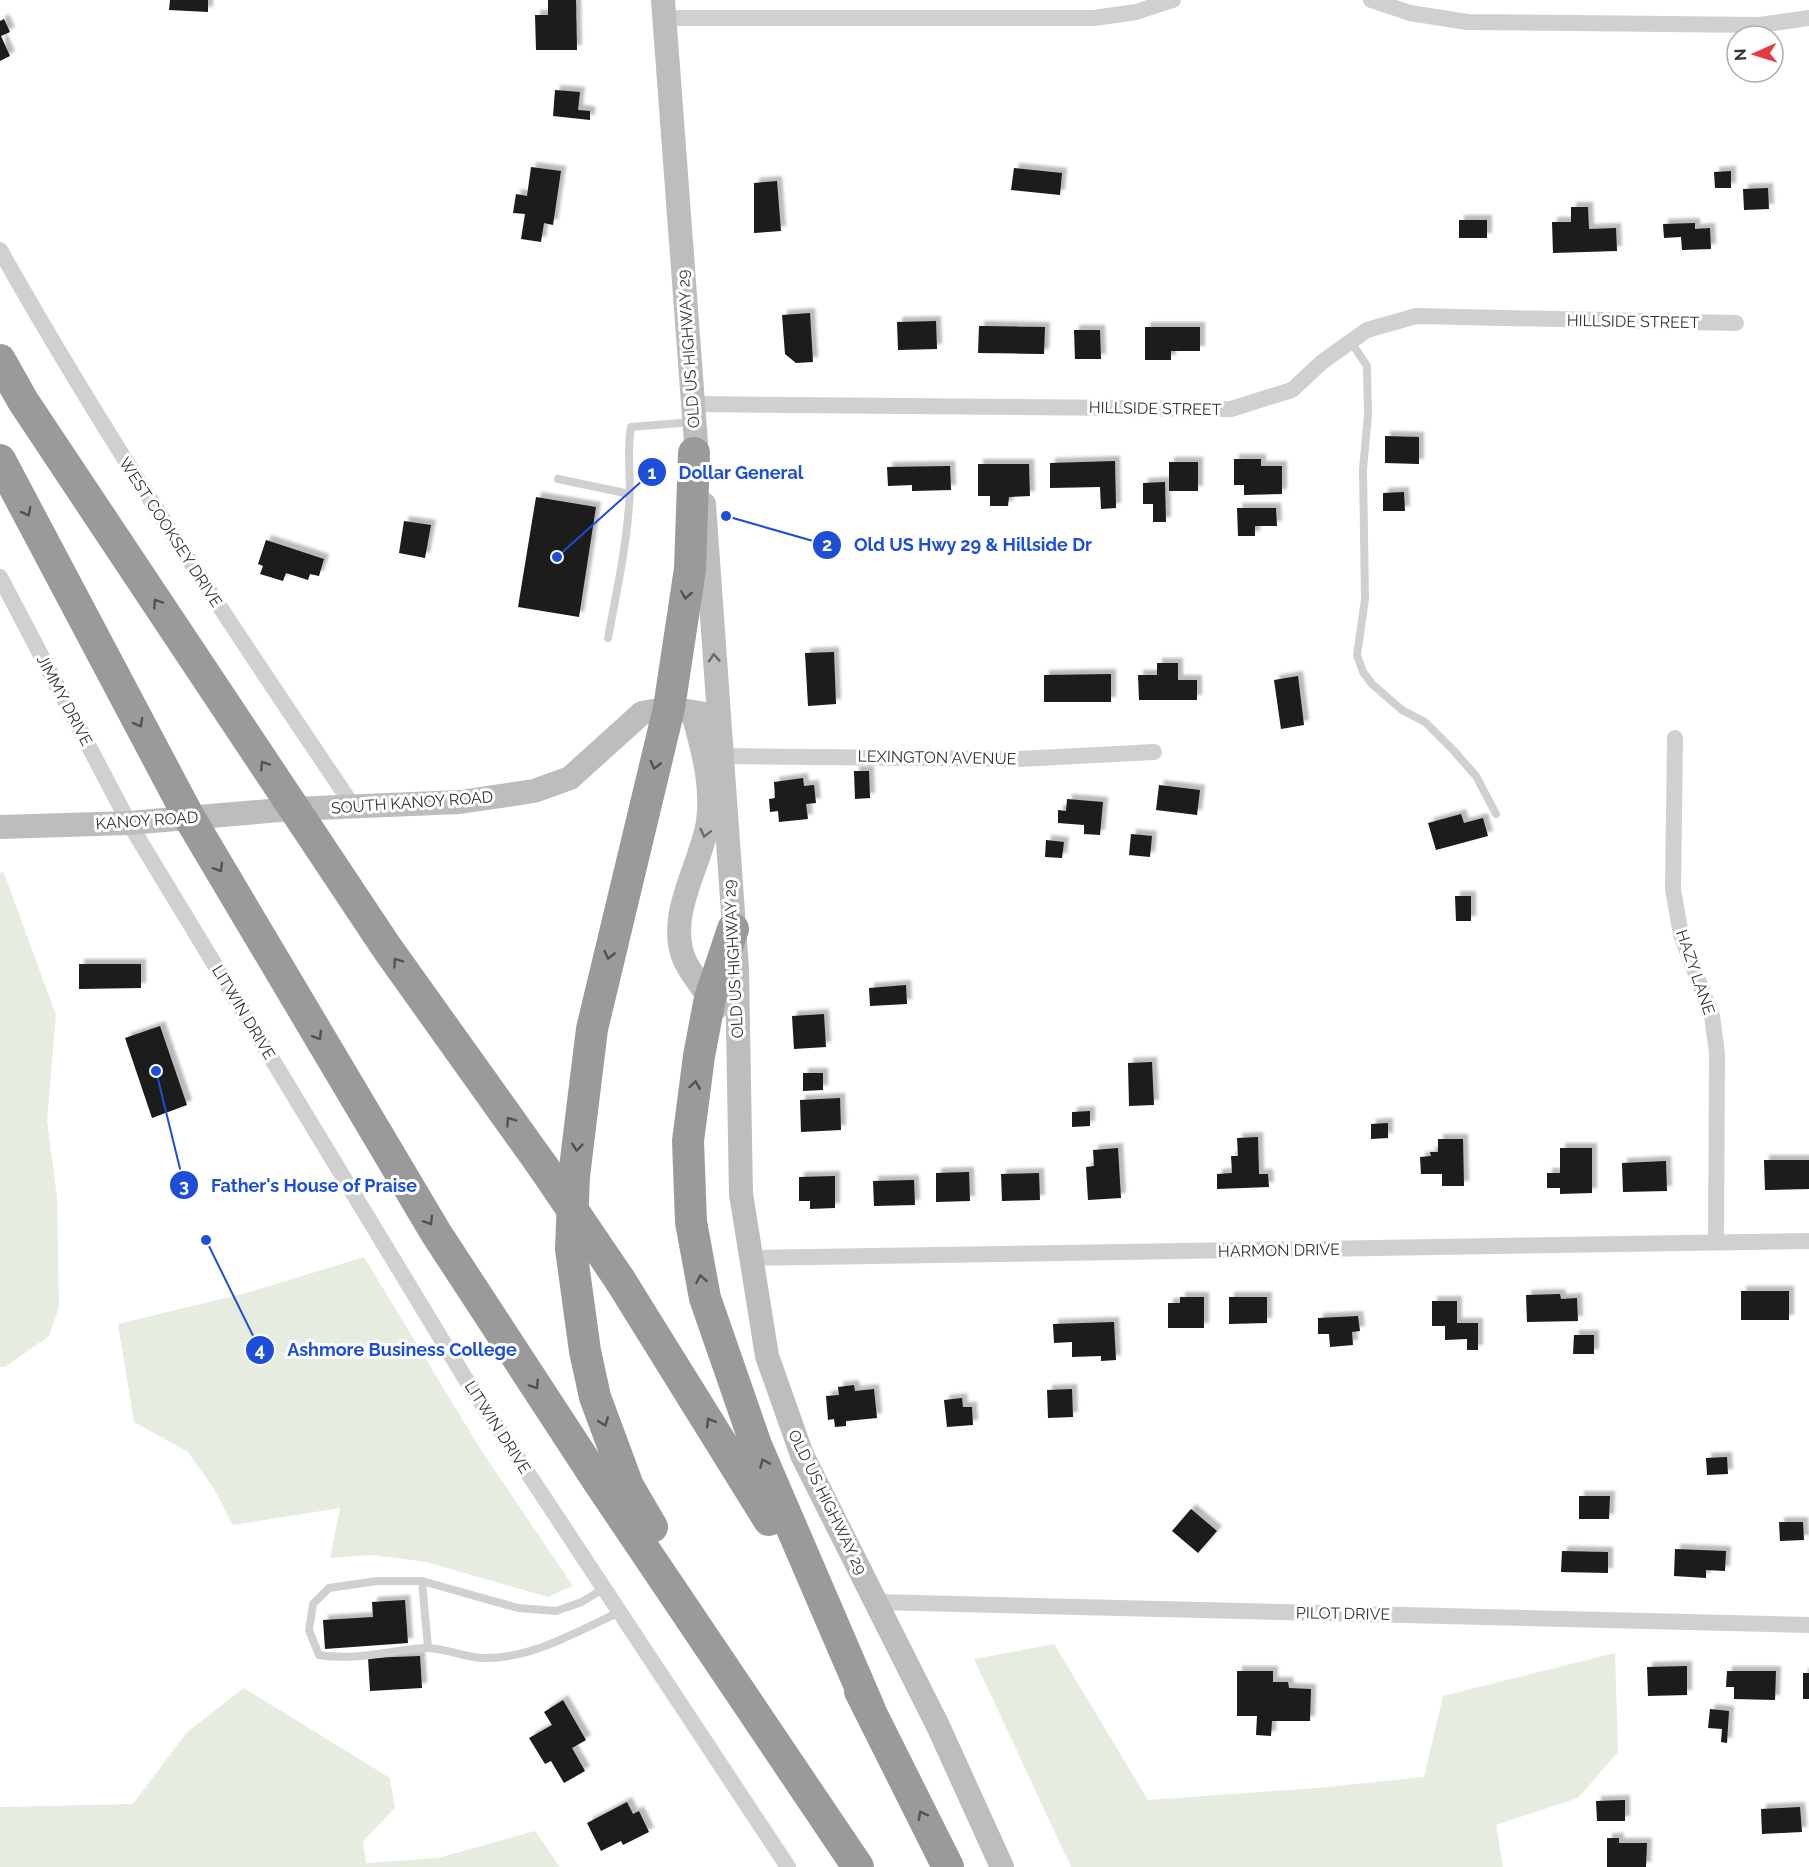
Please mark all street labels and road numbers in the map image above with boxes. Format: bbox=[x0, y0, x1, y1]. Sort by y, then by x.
street label: OLD US HIGHWAY 29 bbox=[673, 269, 704, 429]
street label: HILLSIDE STREET bbox=[1567, 311, 1700, 332]
street label: HILLSIDE STREET bbox=[1089, 398, 1222, 419]
street label: WEST COOKSEY DRIVE bbox=[115, 454, 226, 611]
street label: JIMMY DRIVE bbox=[33, 652, 97, 749]
street label: LEXINGTON AVENUE bbox=[857, 747, 1017, 768]
street label: SOUTH KANOY ROAD bbox=[330, 787, 494, 818]
street label: KANOY ROAD bbox=[95, 807, 199, 834]
street label: OLD US HIGHWAY 29 bbox=[720, 879, 747, 1039]
street label: HAZY LANE bbox=[1672, 927, 1719, 1017]
street label: LITWIN DRIVE bbox=[208, 962, 279, 1063]
street label: HARMON DRIVE bbox=[1218, 1240, 1340, 1261]
street label: LITWIN DRIVE bbox=[461, 1377, 535, 1477]
street label: OLD US HIGHWAY 29 bbox=[784, 1427, 871, 1578]
street label: PILOT DRIVE bbox=[1296, 1603, 1391, 1624]

